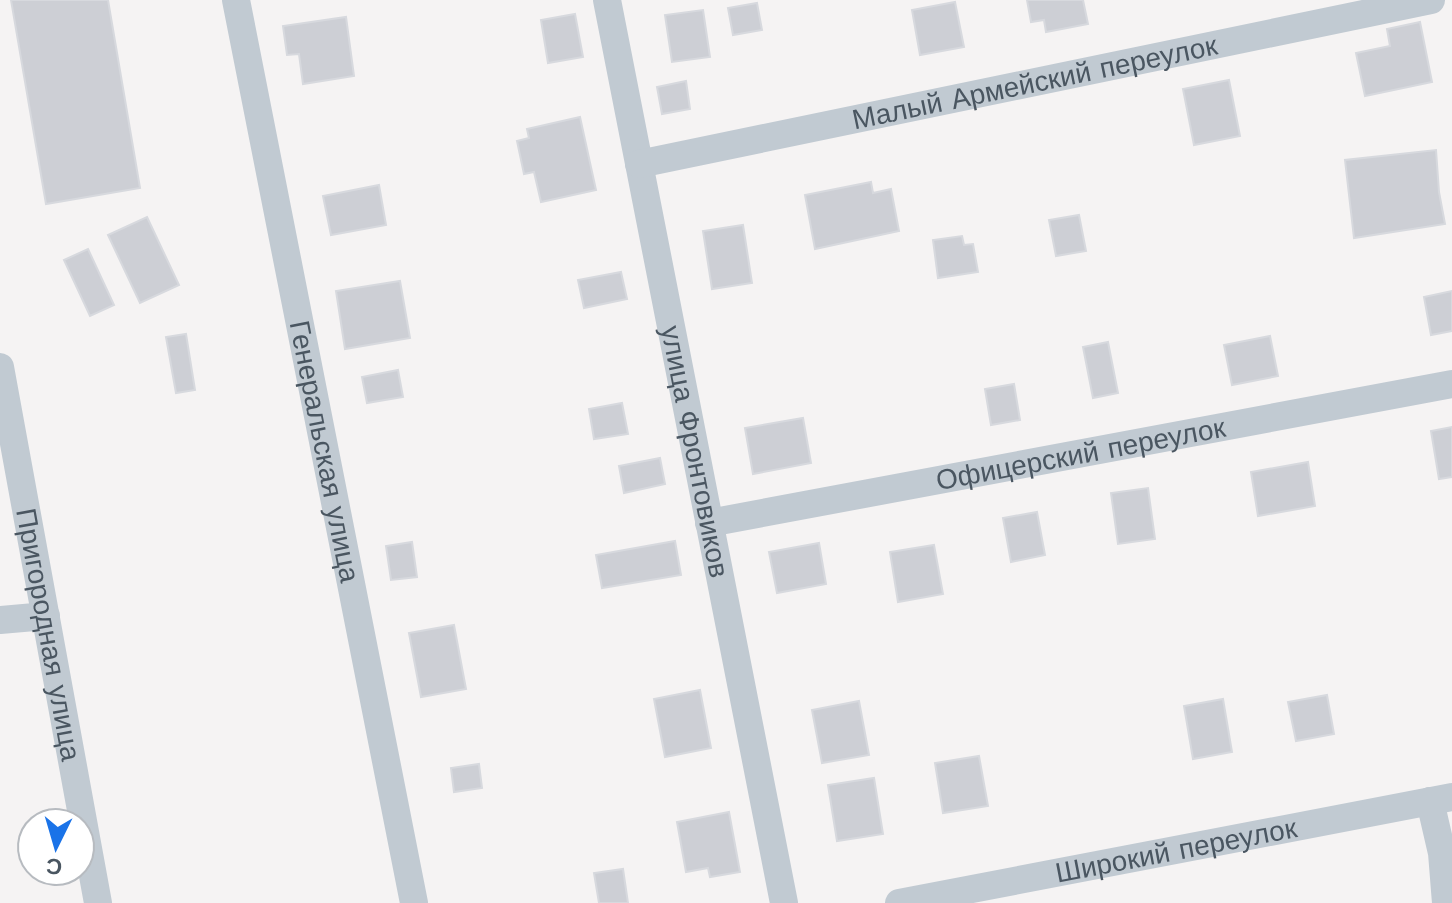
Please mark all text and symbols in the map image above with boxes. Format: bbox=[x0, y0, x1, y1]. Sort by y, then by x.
street label: Малый Армейский переулок bbox=[849, 29, 1221, 136]
street label: Генеральская улица bbox=[283, 318, 366, 586]
street label: улица Фронтовиков bbox=[654, 323, 736, 580]
street label: Офицерский переулок bbox=[933, 411, 1229, 497]
street label: Пригородная улица bbox=[9, 506, 88, 764]
north arrow bbox=[16, 807, 96, 887]
street label: Широкий переулок bbox=[1053, 811, 1300, 890]
text: С bbox=[45, 853, 63, 880]

